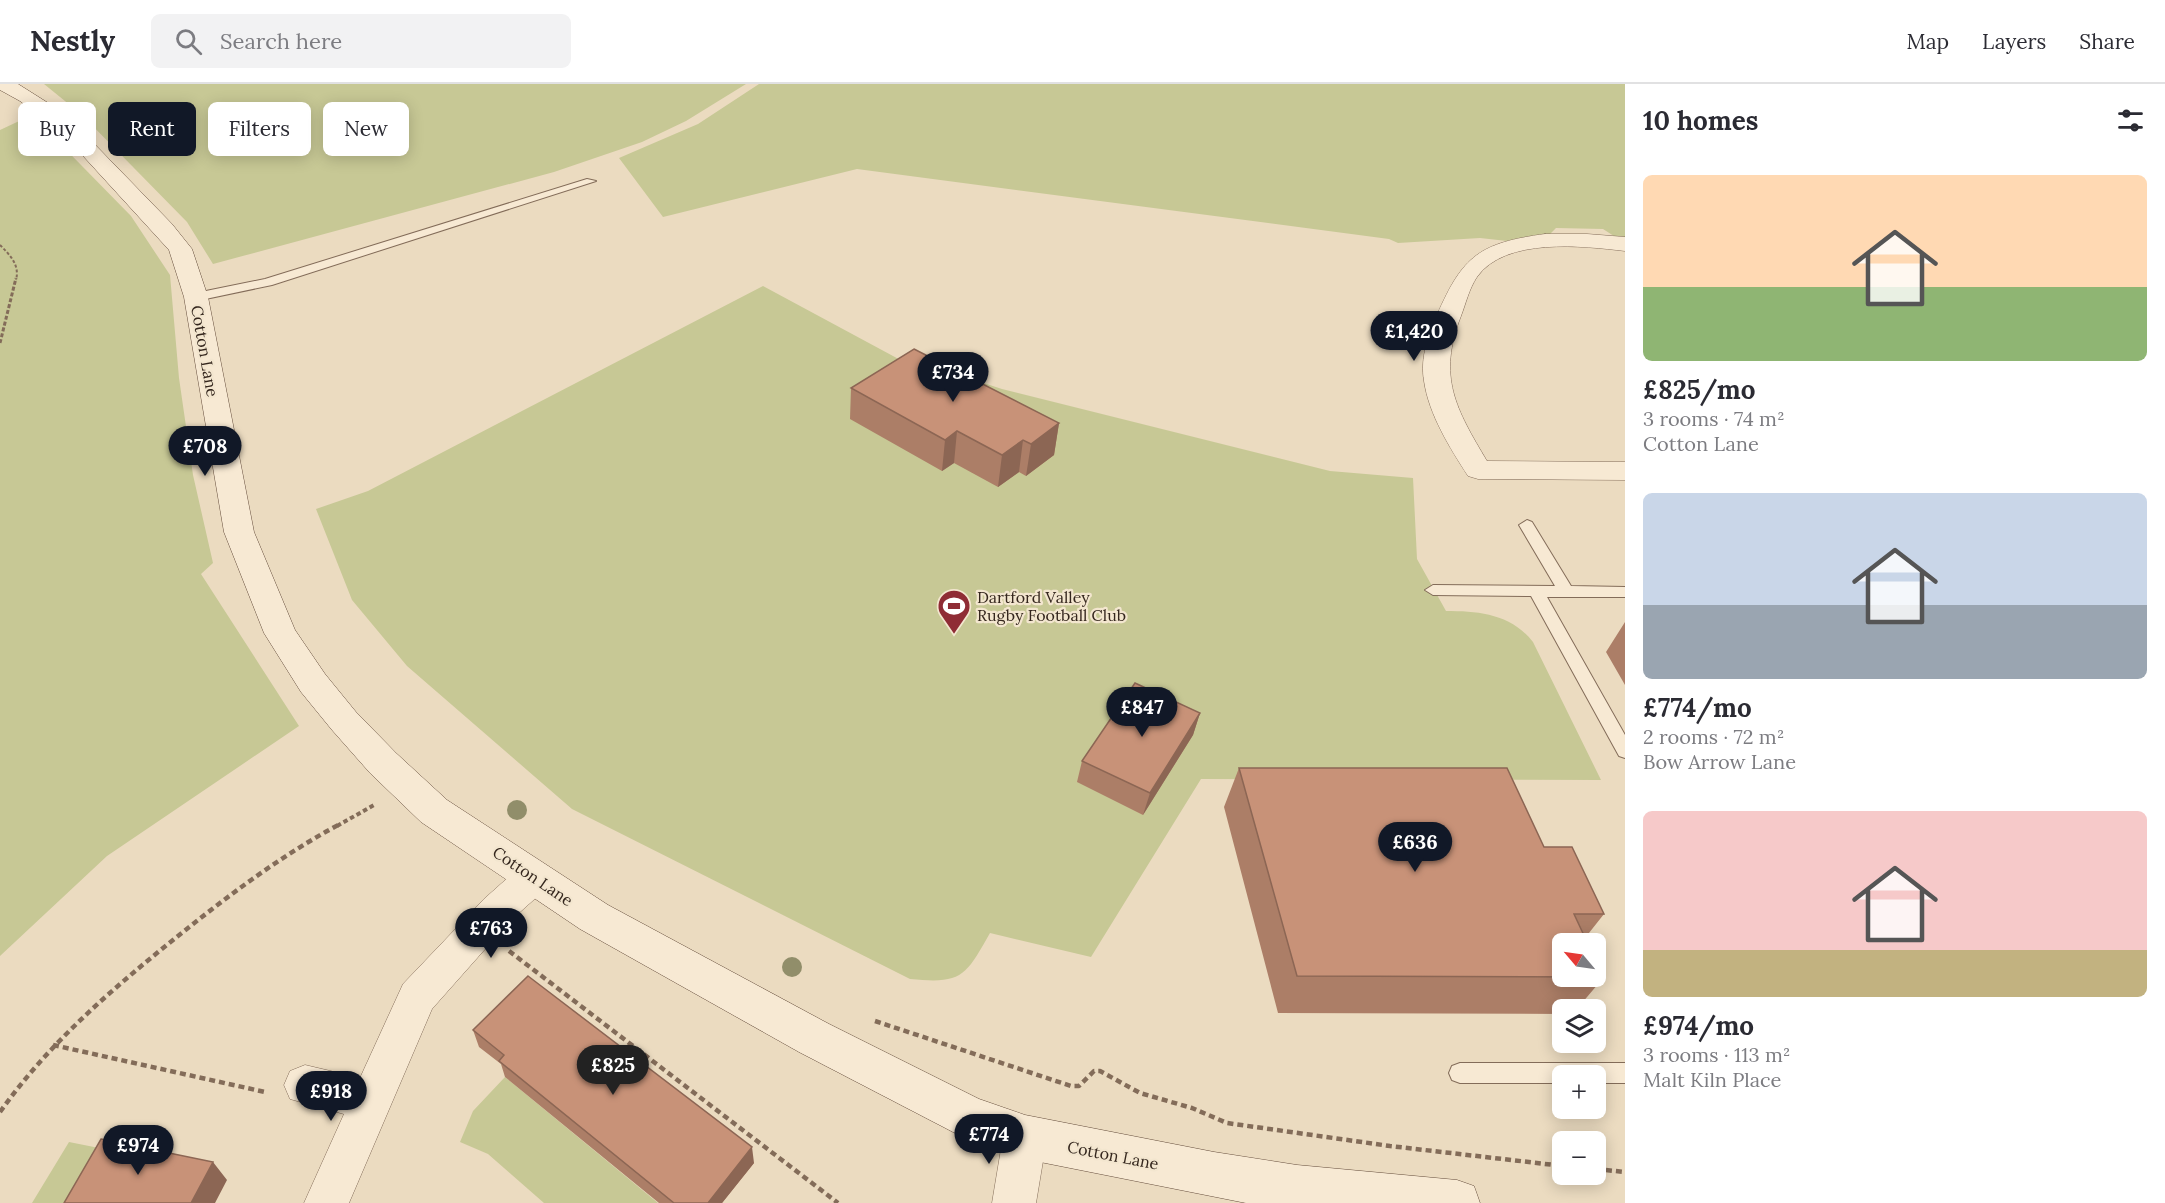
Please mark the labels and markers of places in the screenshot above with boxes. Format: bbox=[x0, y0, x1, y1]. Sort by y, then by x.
pin: £1,420 bbox=[1365, 311, 1463, 362]
pin: £734 bbox=[917, 352, 989, 403]
pin: £708 bbox=[169, 426, 241, 477]
place label: Dartford Valley Rugby Football Club bbox=[977, 587, 1126, 625]
sports icon: Dartford Valley Rugby Football Club bbox=[936, 588, 972, 635]
pin: £847 bbox=[1106, 687, 1178, 738]
pin: £636 bbox=[1379, 822, 1451, 873]
pin: £763 bbox=[455, 908, 527, 959]
pin: £825 bbox=[577, 1045, 649, 1096]
pin: £918 bbox=[295, 1071, 367, 1122]
pin: £774 bbox=[953, 1114, 1025, 1165]
pin: £974 bbox=[102, 1125, 174, 1176]

